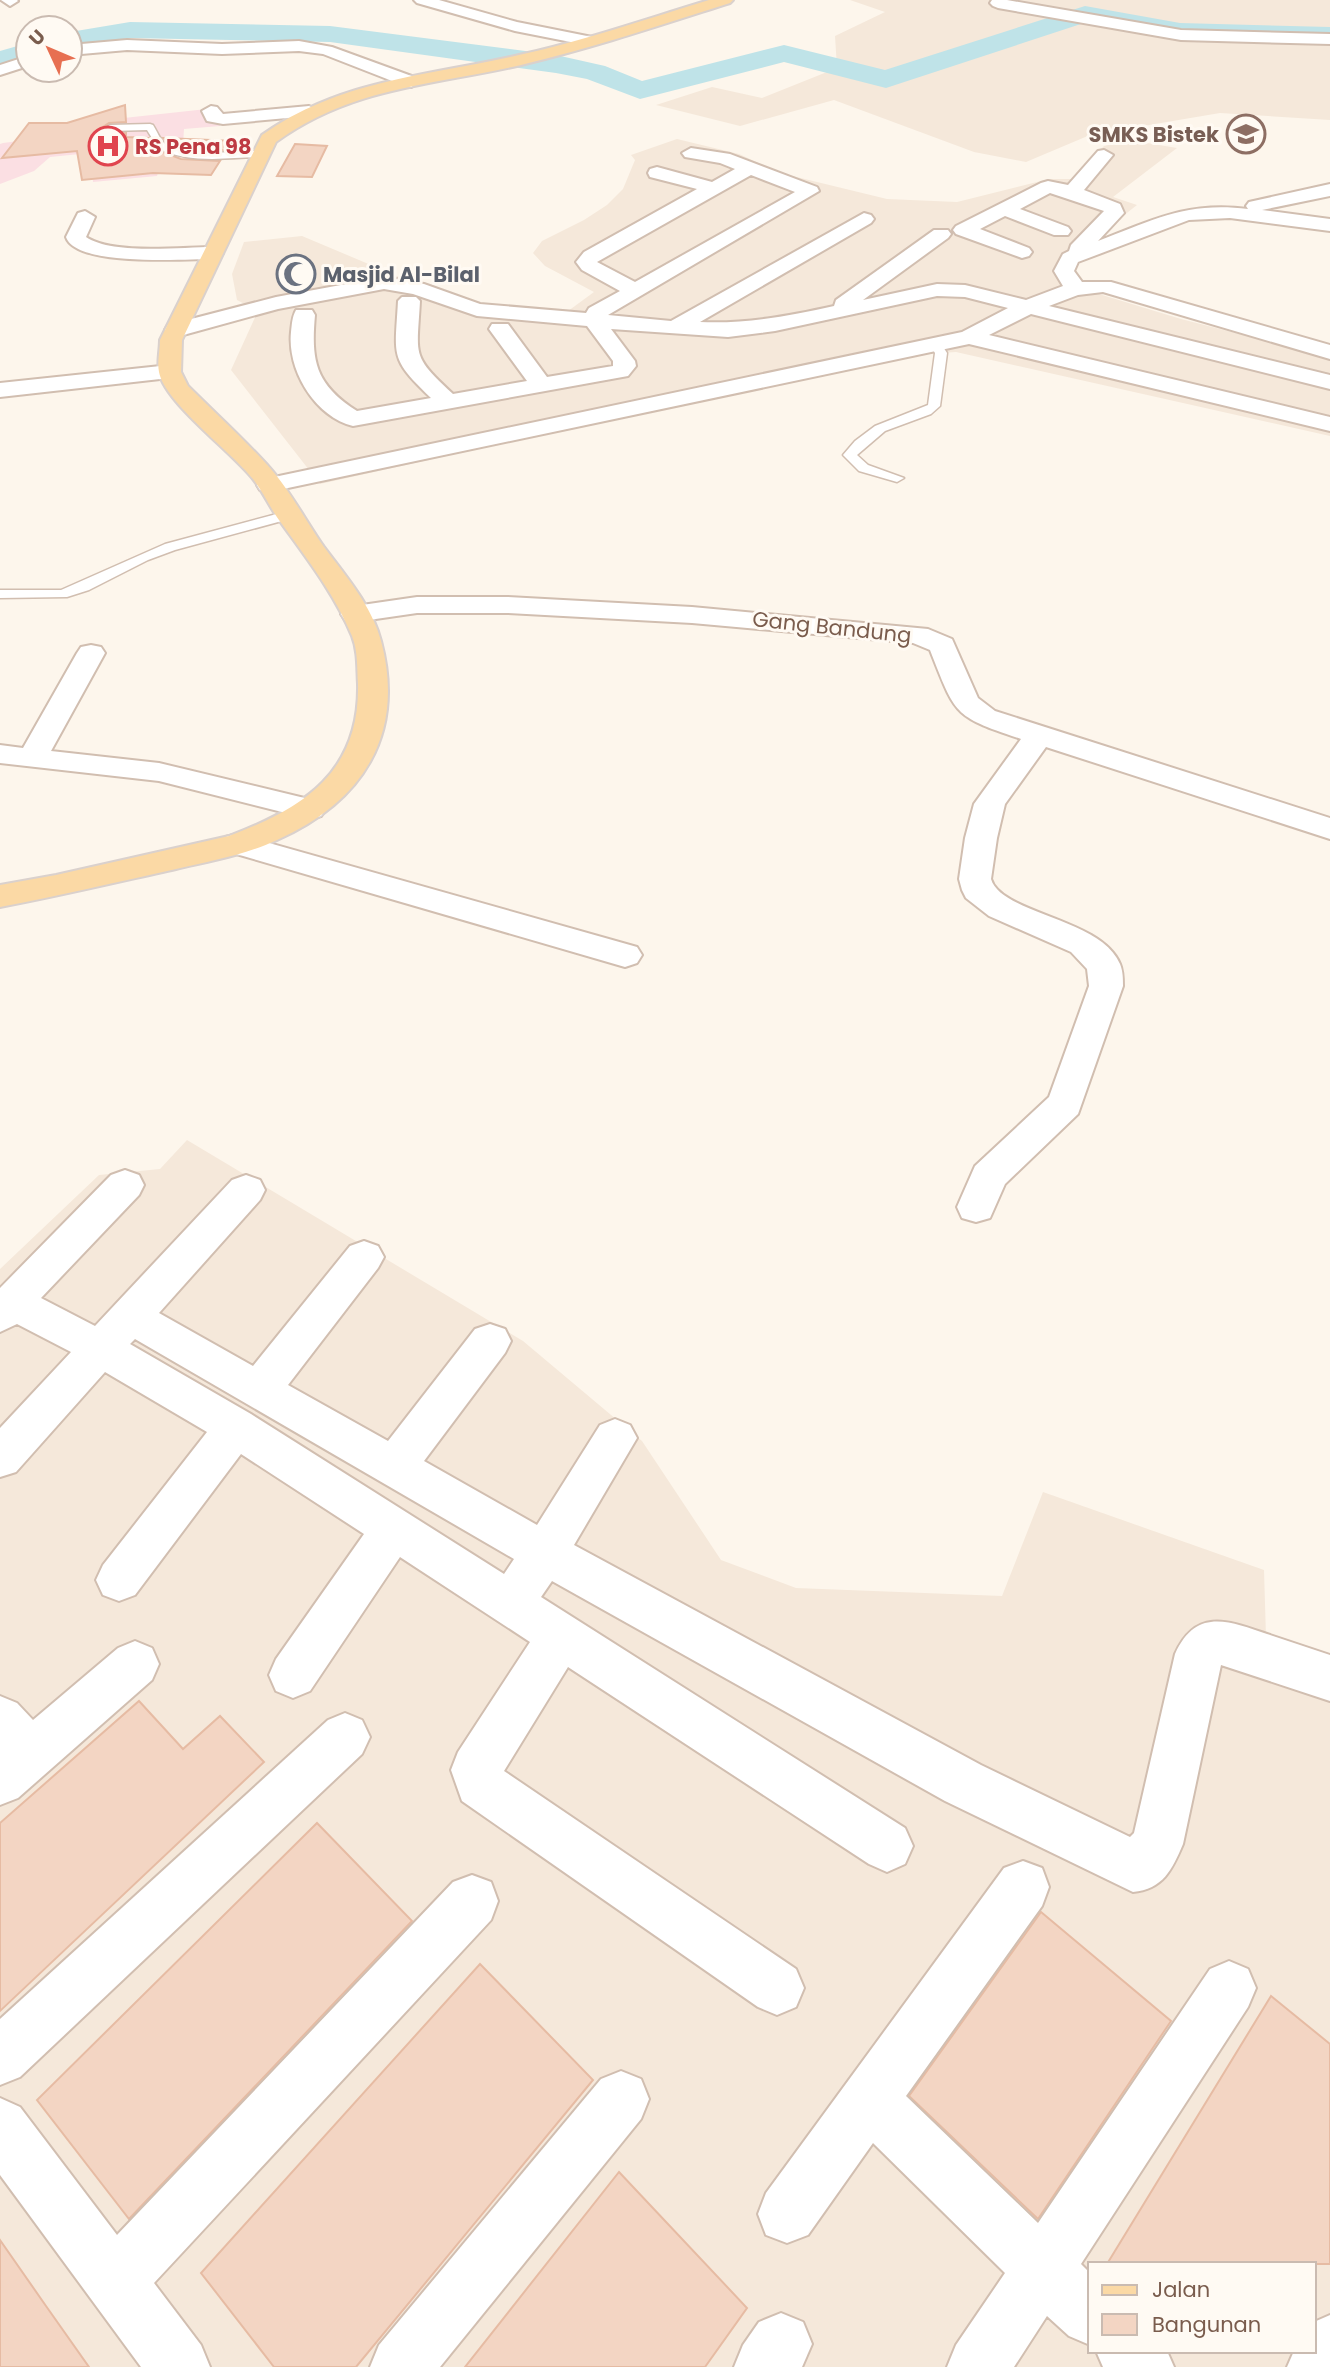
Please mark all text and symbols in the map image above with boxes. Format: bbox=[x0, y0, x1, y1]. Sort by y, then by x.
north arrow bbox=[14, 14, 84, 84]
text: U bbox=[23, 23, 51, 52]
school or university icon: SMKS Bistek bbox=[1225, 113, 1267, 155]
place label: SMKS Bistek bbox=[1089, 120, 1219, 149]
hospital icon: RS Pena 98 bbox=[87, 125, 129, 167]
place label: RS Pena 98 bbox=[135, 132, 252, 161]
mosque icon: Masjid Al-Bilal bbox=[275, 253, 317, 295]
place label: Masjid Al-Bilal bbox=[323, 260, 480, 289]
street label: Gang Bandung bbox=[751, 604, 913, 650]
legend bbox=[1088, 2262, 1316, 2353]
text: Jalan bbox=[1152, 2275, 1210, 2304]
text: Bangunan bbox=[1152, 2310, 1261, 2339]

